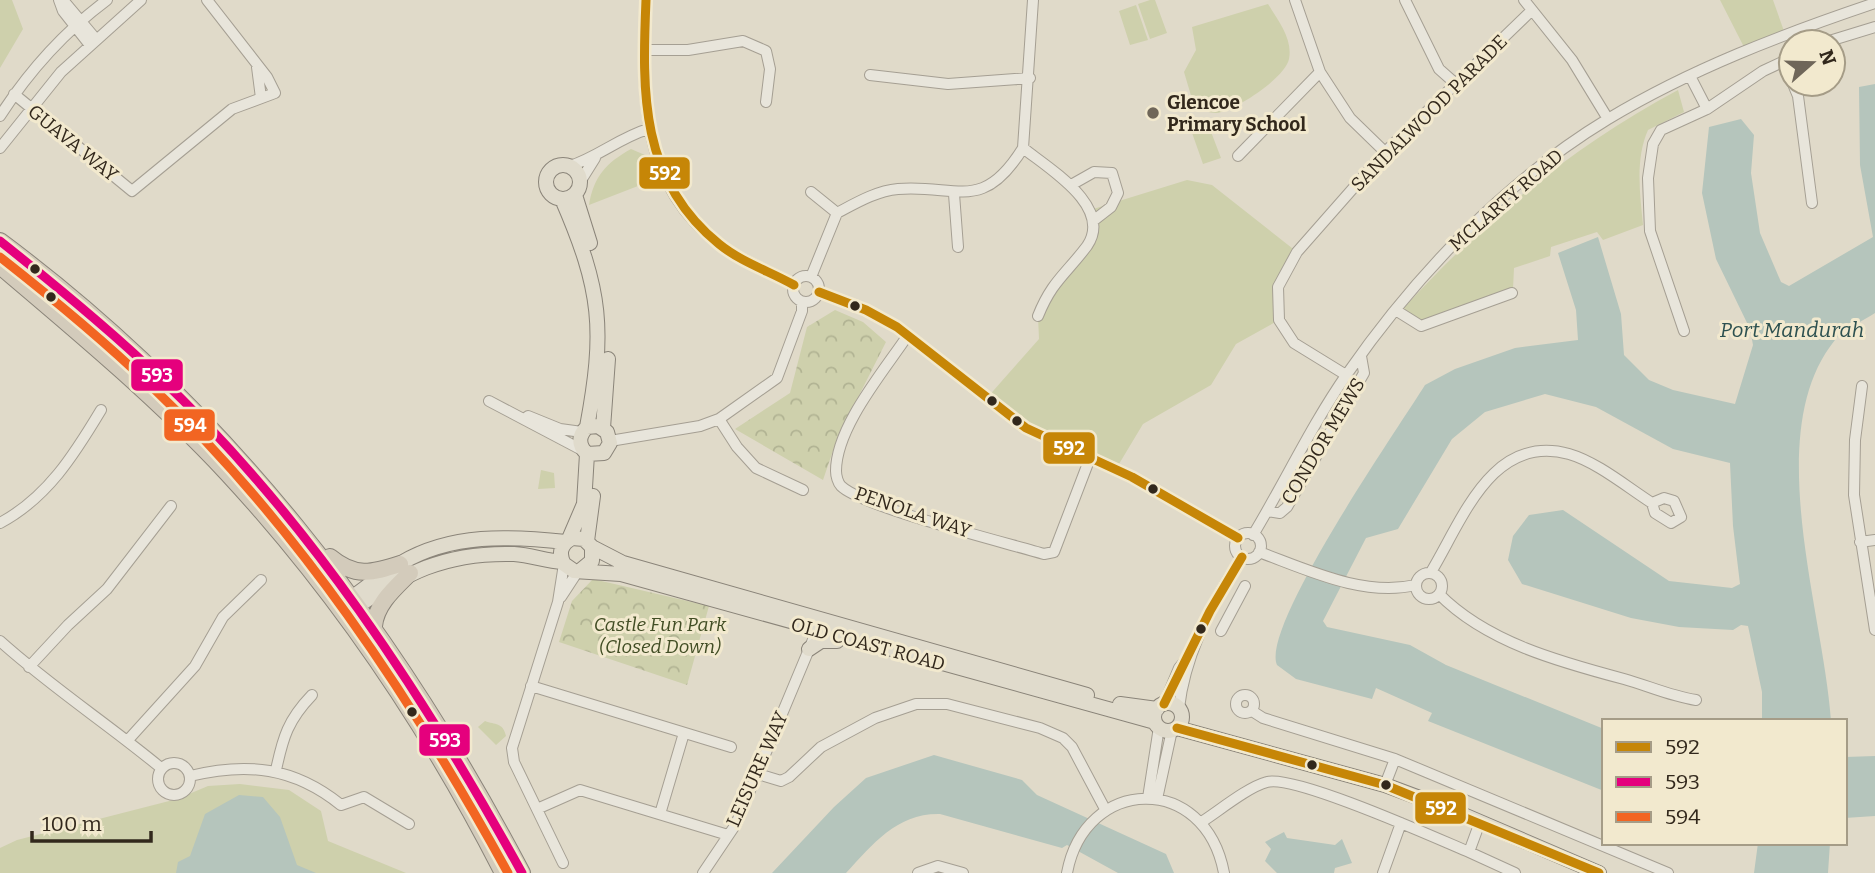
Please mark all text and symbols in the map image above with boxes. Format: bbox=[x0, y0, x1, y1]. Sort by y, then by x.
north arrow bbox=[1777, 28, 1847, 98]
street label: SANDALWOOD PARADE bbox=[1346, 30, 1512, 196]
text: N bbox=[1814, 47, 1841, 68]
place label: Glencoe Primary School bbox=[1167, 91, 1306, 136]
street label: GUAVA WAY bbox=[23, 100, 123, 187]
marker: Glencoe Primary School bbox=[1145, 105, 1161, 121]
street label: MCLARTY ROAD bbox=[1444, 144, 1568, 256]
line badge: 592 bbox=[638, 156, 691, 190]
text: 592 bbox=[649, 162, 681, 185]
unlabelled marker bbox=[28, 262, 42, 276]
unlabelled marker bbox=[44, 290, 58, 304]
unlabelled marker bbox=[848, 299, 862, 313]
water label: Port Mandurah bbox=[1720, 317, 1864, 343]
line badge: 593 bbox=[130, 358, 184, 392]
text: 593 bbox=[141, 364, 173, 387]
street label: CONDOR MEWS bbox=[1276, 374, 1370, 508]
unlabelled marker bbox=[985, 394, 999, 408]
line badge: 594 bbox=[163, 408, 216, 442]
text: 594 bbox=[173, 414, 207, 437]
unlabelled marker bbox=[1010, 414, 1024, 428]
line badge: 592 bbox=[1042, 431, 1096, 465]
text: 592 bbox=[1053, 437, 1085, 460]
street label: PENOLA WAY bbox=[852, 481, 975, 543]
unlabelled marker bbox=[1146, 482, 1160, 496]
street label: OLD COAST ROAD bbox=[788, 612, 948, 676]
park label: Castle Fun Park (Closed Down) bbox=[594, 613, 727, 658]
unlabelled marker bbox=[1194, 622, 1208, 636]
unlabelled marker bbox=[405, 705, 419, 719]
street label: LEISURE WAY bbox=[721, 707, 793, 830]
legend bbox=[1602, 719, 1847, 845]
line badge: 593 bbox=[418, 723, 471, 757]
text: 593 bbox=[429, 729, 461, 752]
text: 592 bbox=[1665, 734, 1700, 760]
unlabelled marker bbox=[1305, 758, 1319, 772]
text: 593 bbox=[1665, 769, 1700, 795]
unlabelled marker bbox=[1379, 778, 1393, 792]
line badge: 592 bbox=[1414, 791, 1467, 825]
text: 592 bbox=[1425, 797, 1457, 820]
scale bar bbox=[32, 800, 150, 844]
text: 594 bbox=[1665, 804, 1701, 830]
text: 100 m bbox=[42, 811, 102, 837]

